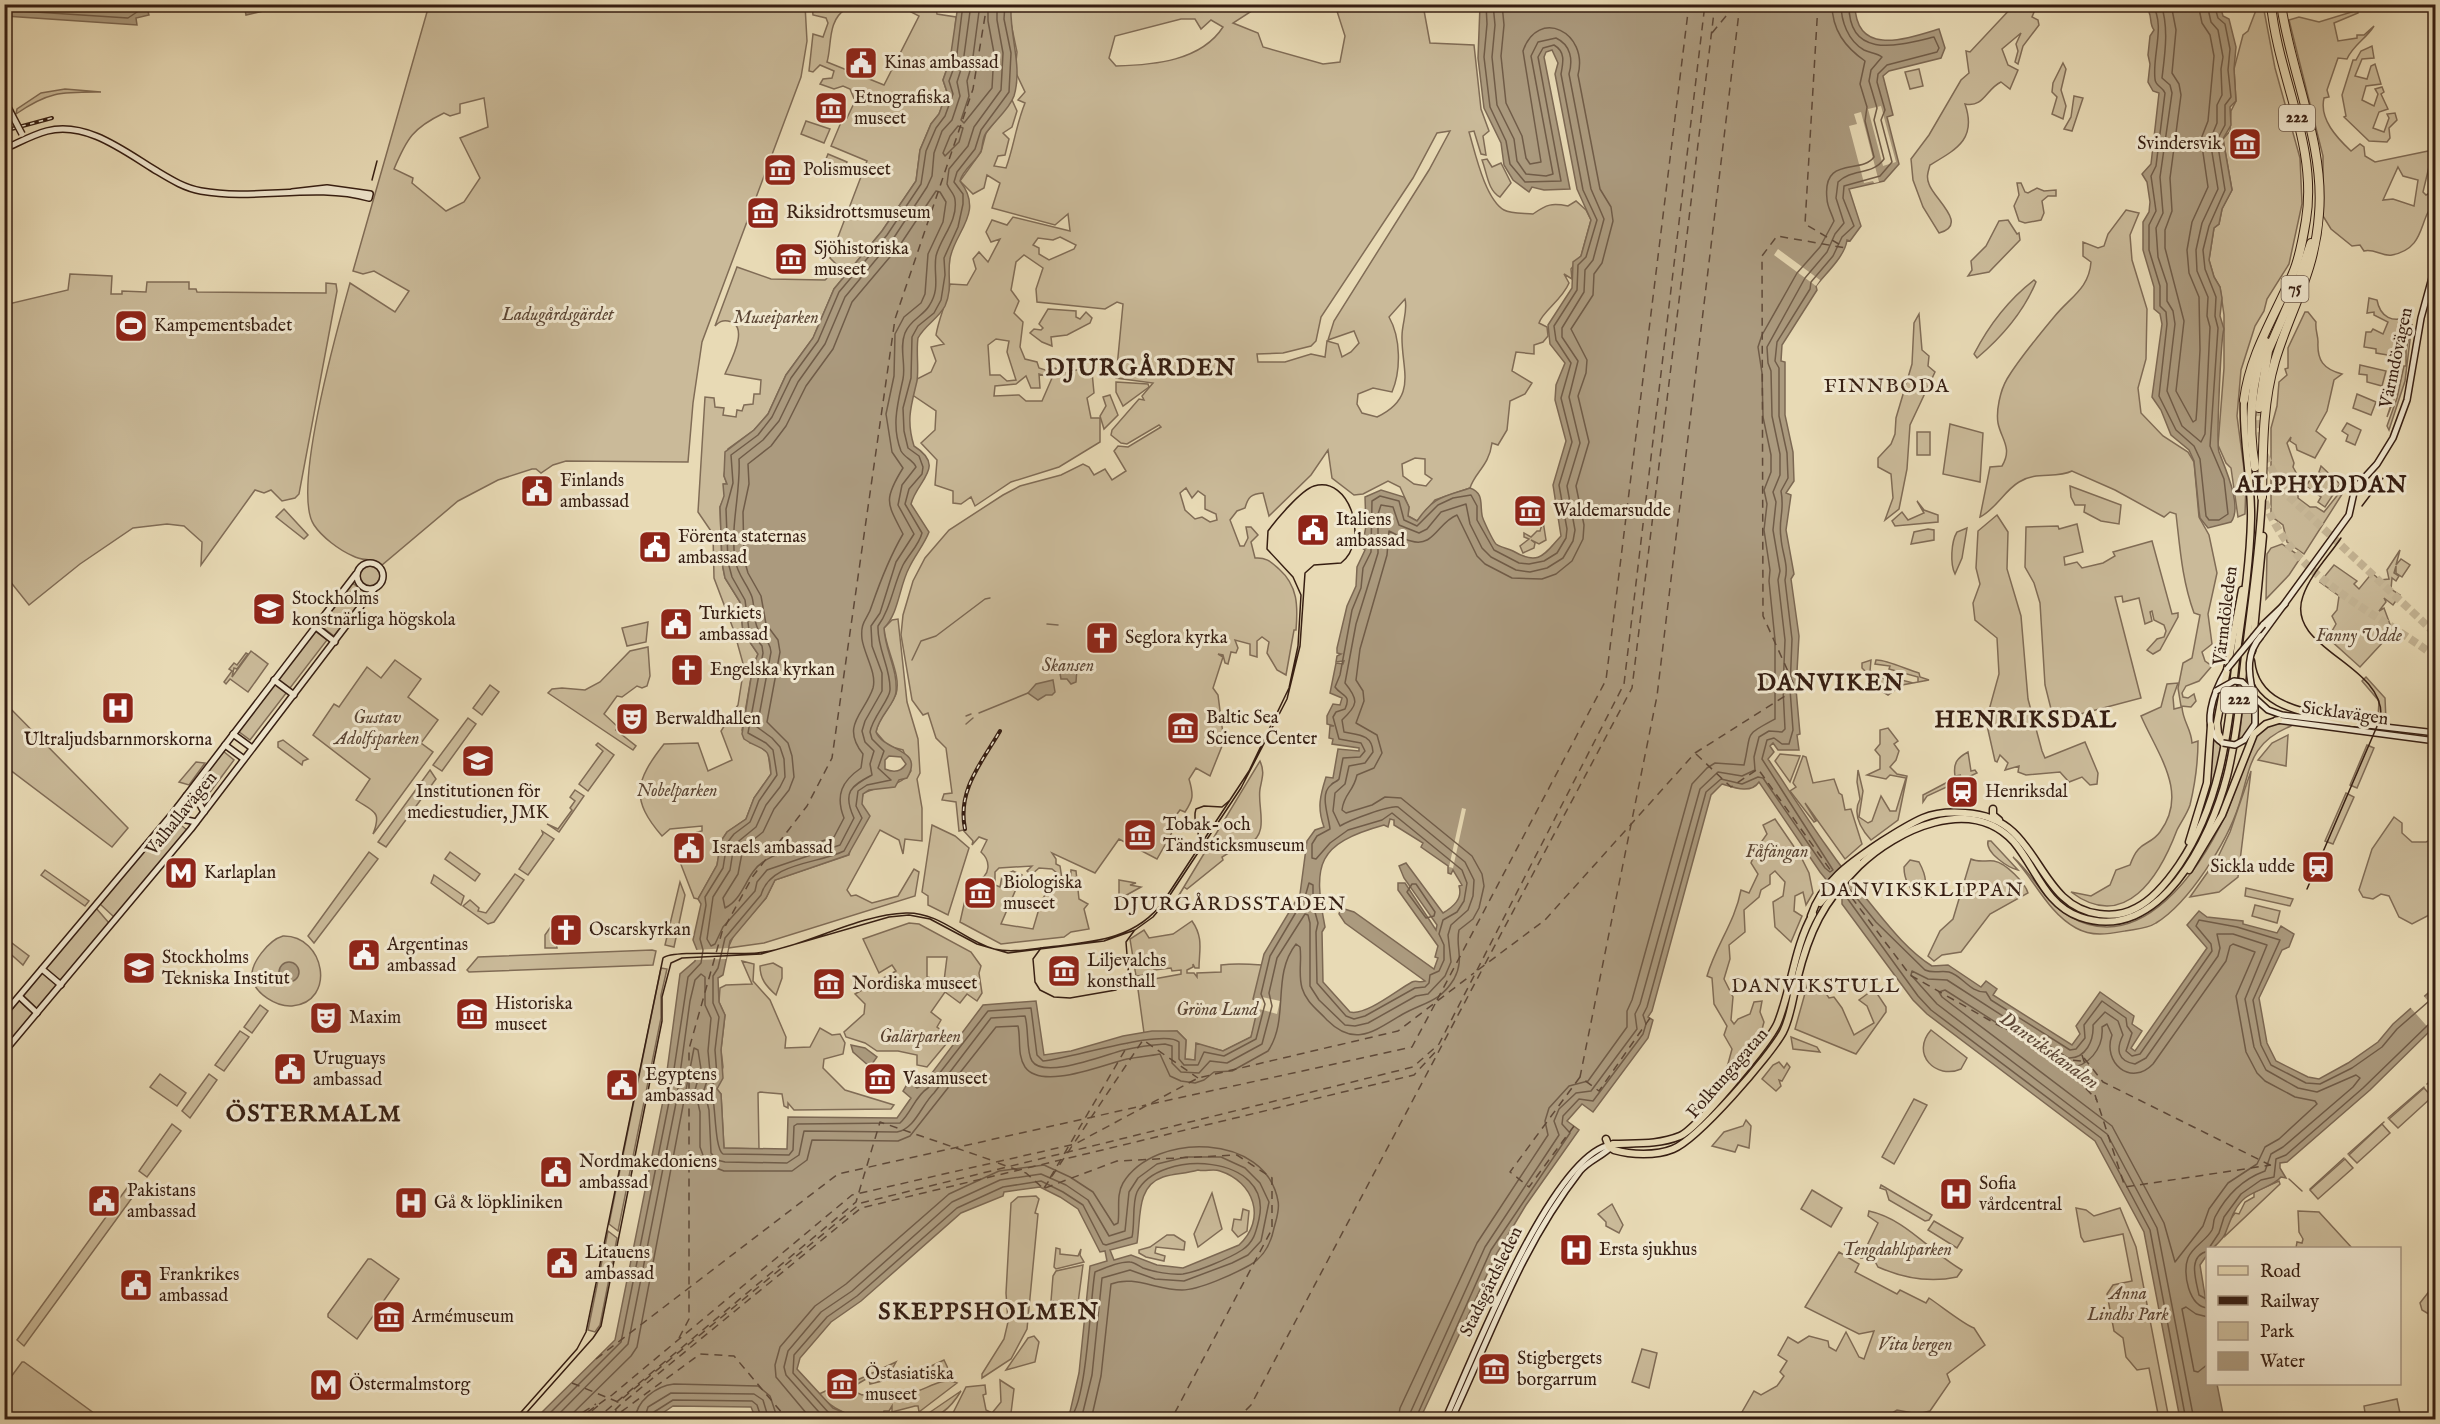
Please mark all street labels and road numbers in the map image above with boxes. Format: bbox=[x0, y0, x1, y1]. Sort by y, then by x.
road number: 222 bbox=[2279, 105, 2315, 131]
road number: 75 bbox=[2282, 276, 2308, 302]
street label: Värmdövägen bbox=[2375, 305, 2419, 411]
street label: Värmdöleden bbox=[2208, 565, 2244, 668]
road number: 222 bbox=[2221, 687, 2257, 713]
street label: Sicklavägen bbox=[2300, 697, 2390, 732]
street label: Valhallavägen bbox=[141, 767, 223, 861]
street label: Folkungagatan bbox=[1682, 1024, 1774, 1124]
street label: Stadsgårdsleden bbox=[1455, 1223, 1529, 1341]

